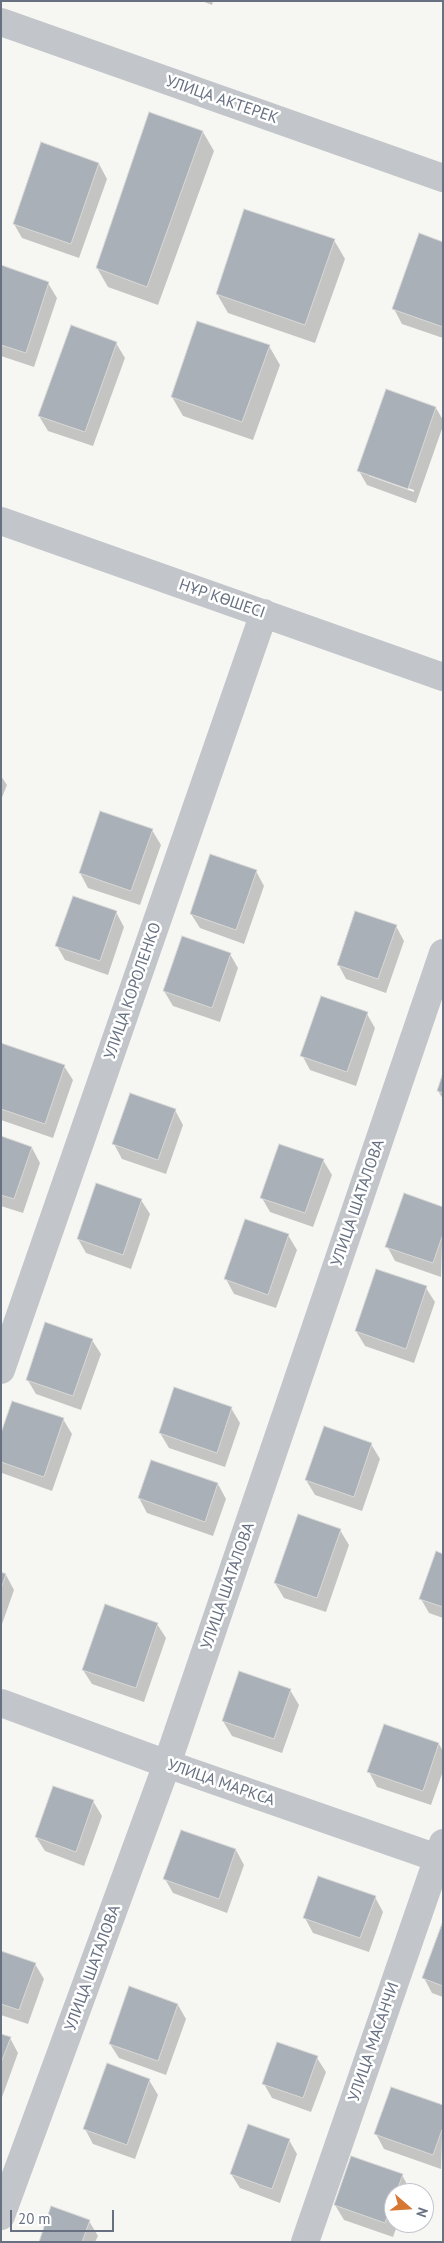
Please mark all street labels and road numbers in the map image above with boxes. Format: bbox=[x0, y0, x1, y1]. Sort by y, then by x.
street label: УЛИЦА АКТЕРЕК bbox=[163, 72, 281, 128]
street label: НҰР КӨШЕСІ bbox=[176, 575, 268, 623]
street label: УЛИЦА КОРОЛЕНКО bbox=[101, 920, 165, 1062]
street label: УЛИЦА ШАТАЛОВА bbox=[327, 1137, 389, 1269]
street label: УЛИЦА ШАТАЛОВА bbox=[197, 1520, 259, 1652]
street label: УЛИЦА МАРКСА bbox=[165, 1756, 277, 1810]
street label: УЛИЦА ШАТАЛОВА bbox=[61, 1902, 125, 2034]
street label: УЛИЦА МАСАНЧИ bbox=[345, 1980, 403, 2104]

